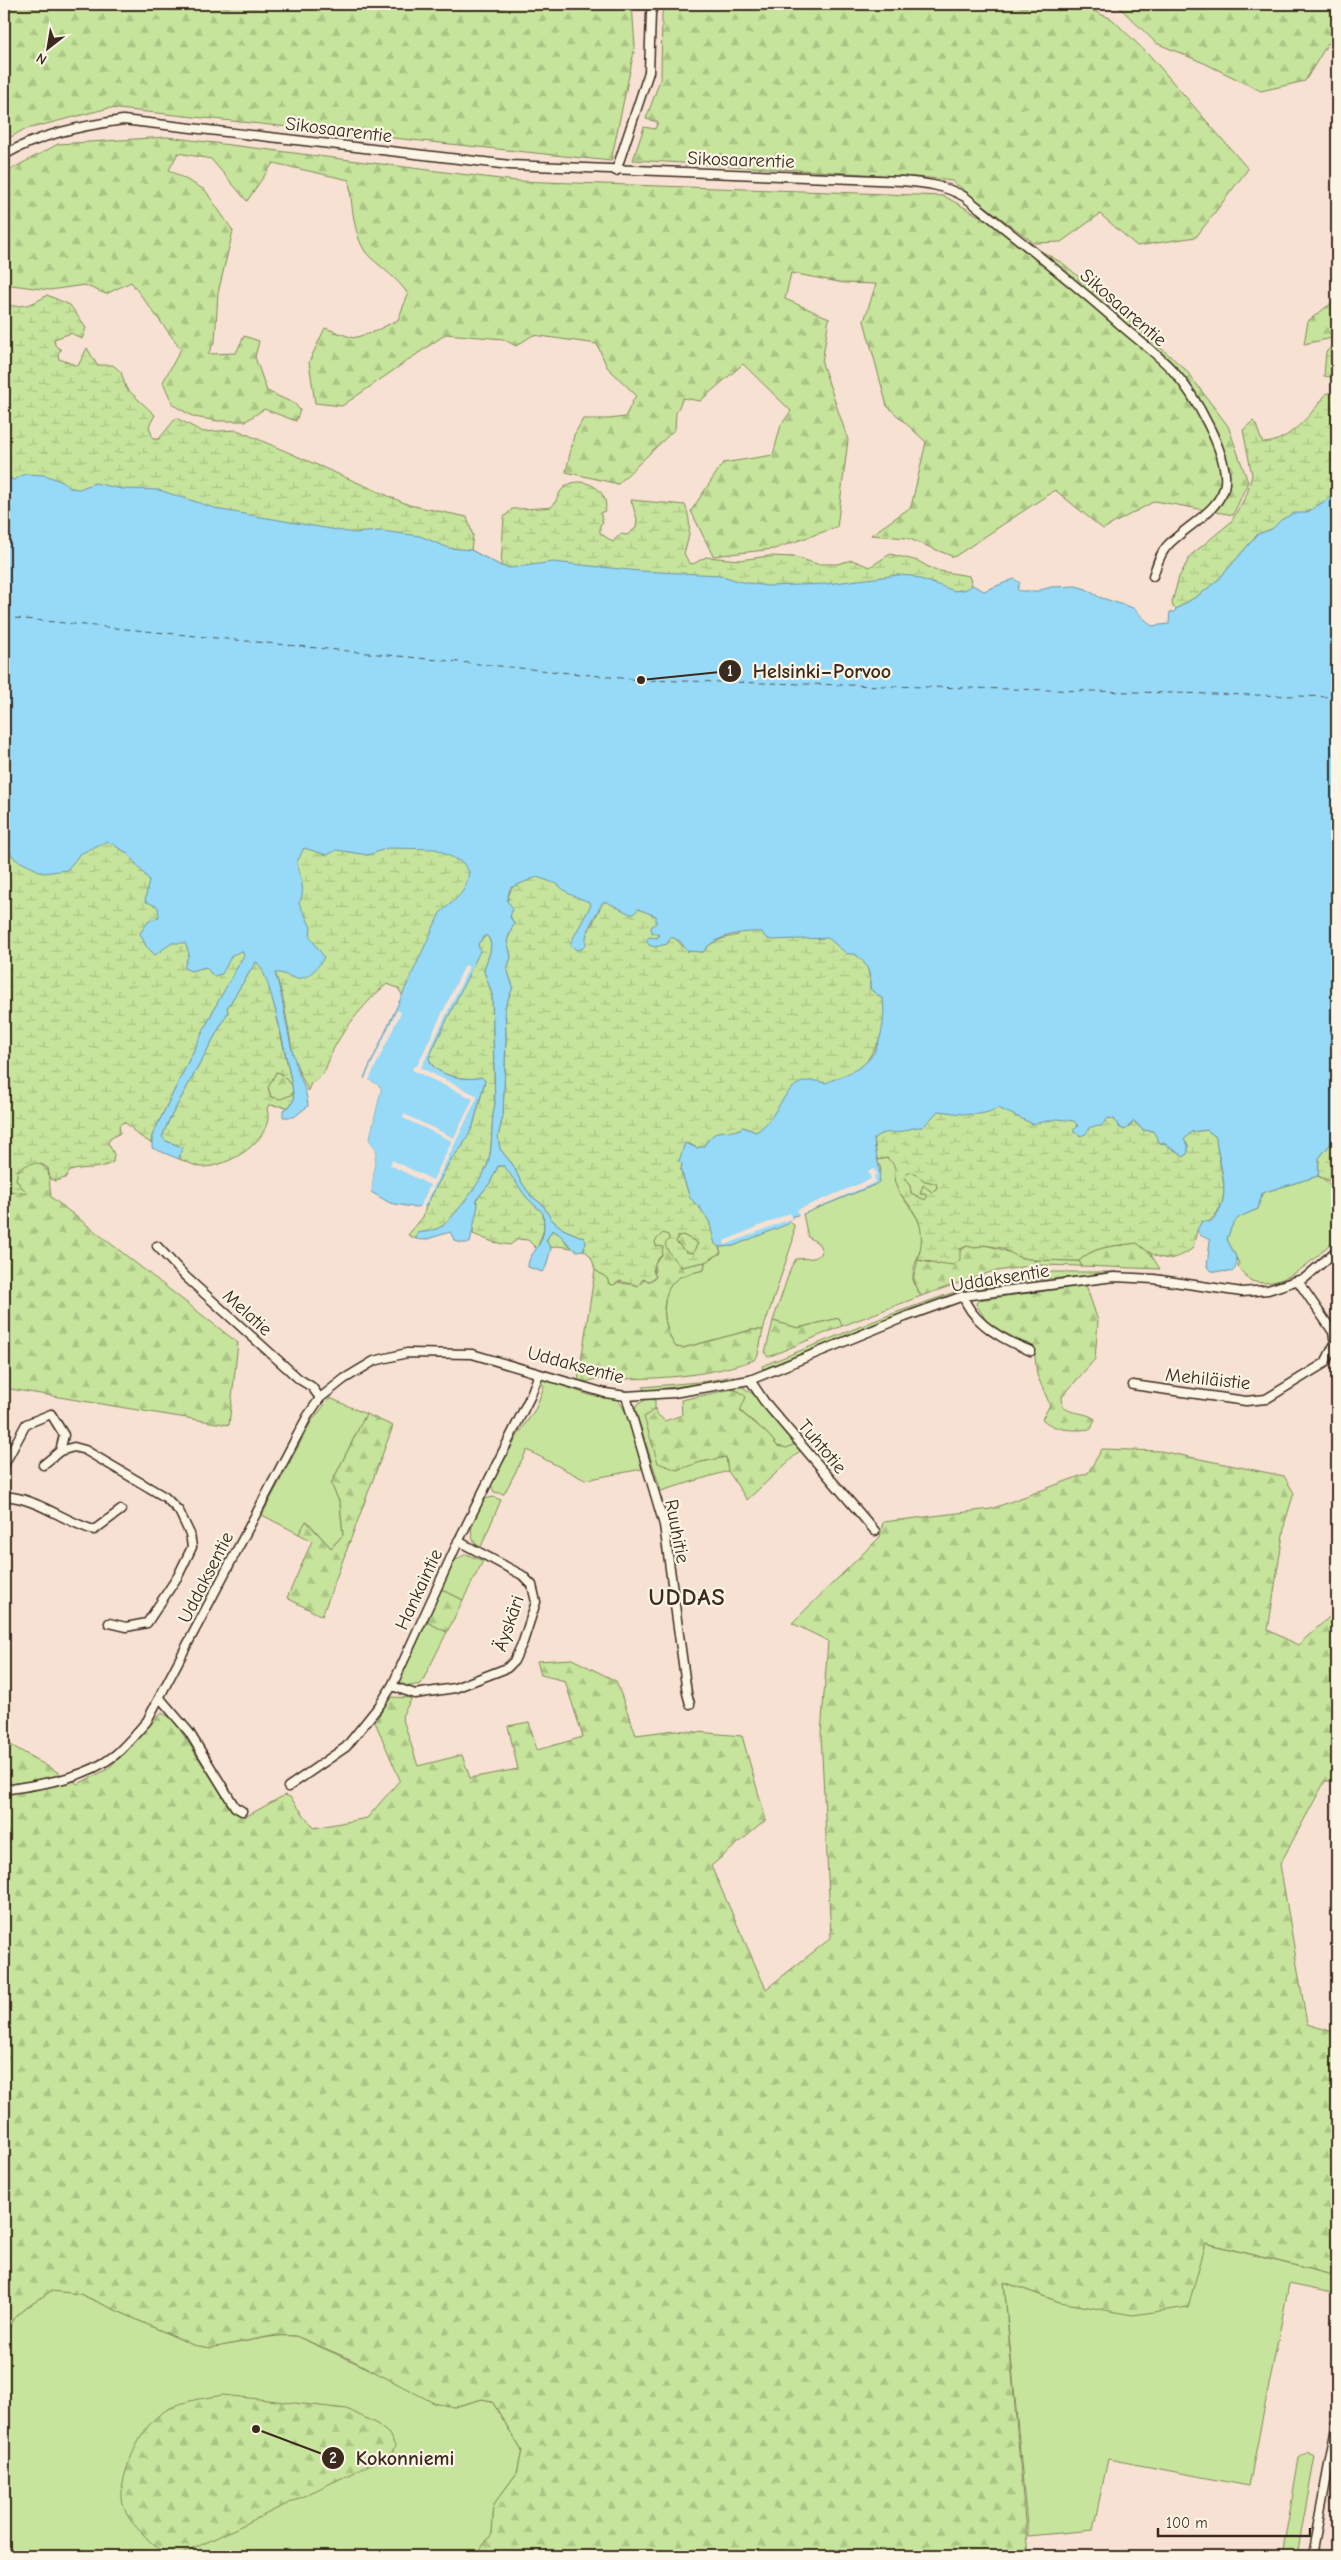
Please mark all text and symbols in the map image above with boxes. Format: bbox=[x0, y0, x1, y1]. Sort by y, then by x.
north arrow bbox=[22, 22, 72, 72]
text: N bbox=[33, 49, 50, 68]
street label: Sikosaarentie bbox=[284, 113, 394, 147]
street label: Sikosaarentie bbox=[687, 147, 795, 173]
street label: Sikosaarentie bbox=[1076, 264, 1171, 351]
callout: Helsinki–Porvoo bbox=[718, 653, 901, 688]
text: Helsinki–Porvoo bbox=[753, 660, 891, 683]
text: 1 bbox=[727, 662, 733, 680]
street label: Uddaksentie bbox=[949, 1259, 1051, 1297]
street label: Melatie bbox=[218, 1285, 276, 1341]
street label: Uddaksentie bbox=[525, 1341, 627, 1388]
street label: Mehiläistie bbox=[1164, 1364, 1252, 1394]
street label: Tuhtotie bbox=[793, 1415, 851, 1478]
street label: Ruuhitie bbox=[660, 1497, 694, 1565]
street label: Uddaksentie bbox=[174, 1528, 238, 1627]
street label: Hankaintie bbox=[391, 1545, 447, 1633]
district label: UDDAS bbox=[648, 1583, 726, 1611]
street label: Äyskäri bbox=[489, 1592, 529, 1654]
callout: Kokonniemi bbox=[320, 2440, 464, 2475]
text: Kokonniemi bbox=[356, 2447, 454, 2470]
text: 2 bbox=[329, 2449, 337, 2467]
scale bar bbox=[1158, 2505, 1311, 2537]
text: 100 m bbox=[1166, 2514, 1208, 2532]

